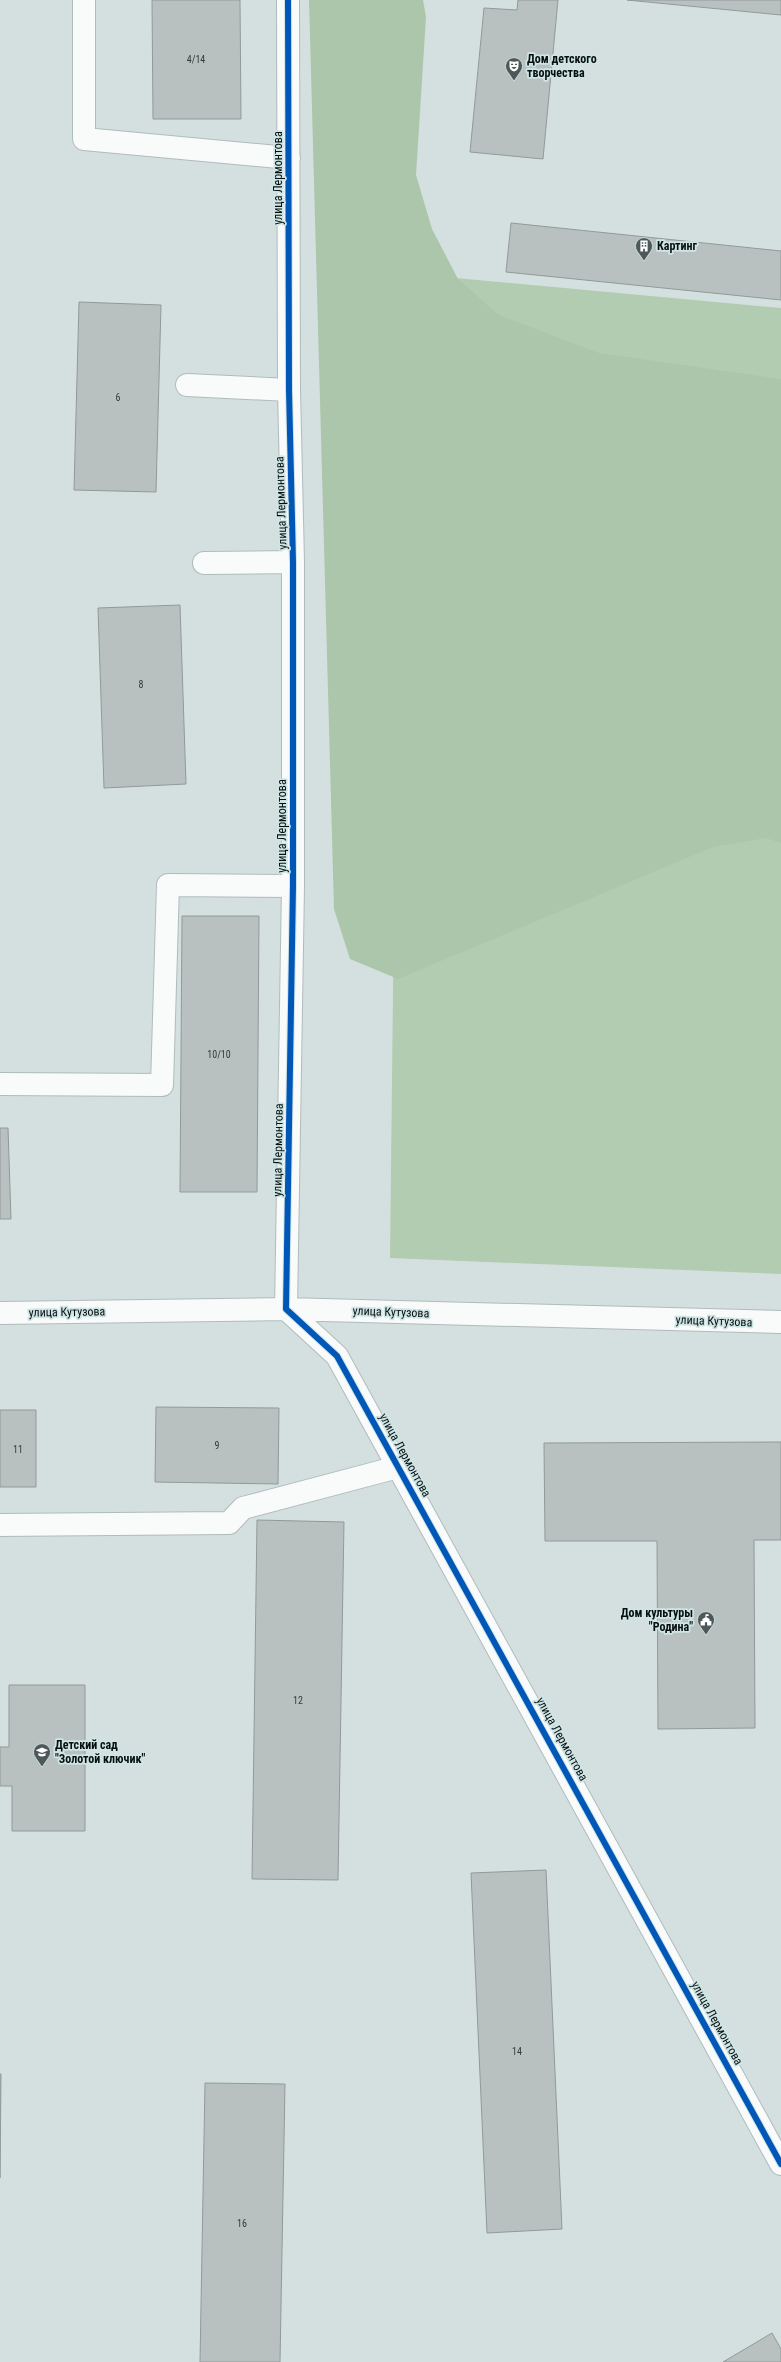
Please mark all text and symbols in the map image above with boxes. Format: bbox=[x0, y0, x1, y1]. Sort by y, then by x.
place label: Дом детского творчества bbox=[527, 52, 597, 80]
house number: 4/14 bbox=[187, 54, 205, 65]
theatre icon: Дом детского творчества bbox=[504, 56, 524, 81]
street label: улица Лермонтова bbox=[271, 131, 285, 225]
building icon: Картинг bbox=[634, 236, 654, 261]
place label: Картинг bbox=[657, 239, 698, 253]
house number: 6 bbox=[116, 392, 121, 403]
street label: улица Лермонтова bbox=[272, 456, 290, 550]
house number: 8 bbox=[139, 679, 144, 690]
street label: улица Лермонтова bbox=[275, 779, 289, 873]
house number: 10/10 bbox=[207, 1049, 231, 1060]
street label: улица Лермонтова bbox=[270, 1103, 286, 1197]
street label: улица Кутузова bbox=[29, 1304, 106, 1320]
street label: улица Кутузова bbox=[352, 1304, 430, 1320]
street label: улица Кутузова bbox=[675, 1313, 753, 1329]
street label: улица Лермонтова bbox=[376, 1411, 434, 1499]
house number: 9 bbox=[215, 1440, 220, 1451]
house number: 11 bbox=[13, 1444, 23, 1455]
place label: Дом культуры "Родина" bbox=[621, 1606, 693, 1634]
public building icon: Дом культуры "Родина" bbox=[696, 1610, 716, 1635]
house number: 12 bbox=[293, 1695, 303, 1706]
street label: улица Лермонтова bbox=[533, 1695, 591, 1783]
place label: Детский сад "Золотой ключик" bbox=[55, 1738, 145, 1766]
school or university icon: Детский сад "Золотой ключик" bbox=[32, 1742, 52, 1767]
street label: улица Лермонтова bbox=[688, 1979, 746, 2067]
house number: 14 bbox=[512, 2046, 522, 2057]
house number: 16 bbox=[237, 2218, 247, 2229]

